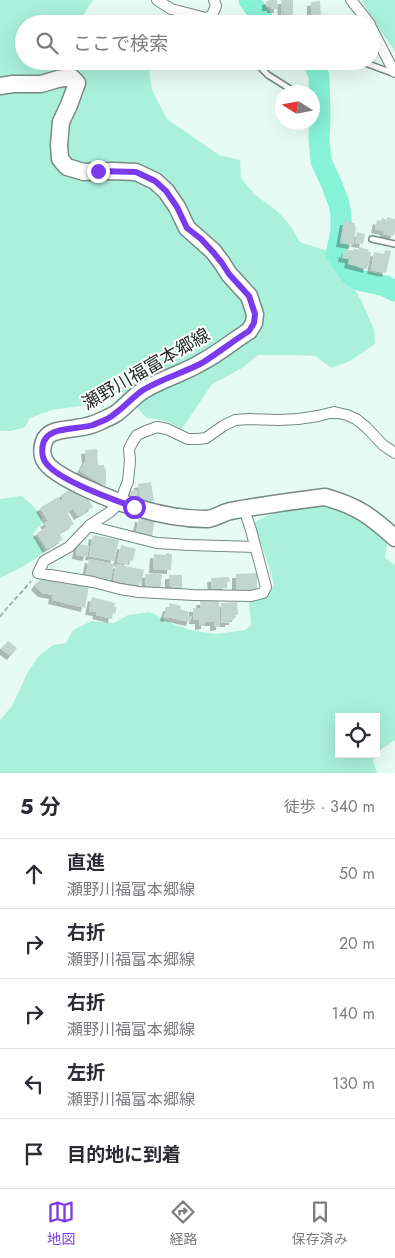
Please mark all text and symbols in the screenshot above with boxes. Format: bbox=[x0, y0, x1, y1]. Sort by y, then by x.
search box bbox=[15, 15, 380, 70]
icon: search bbox=[33, 29, 61, 57]
text: ここで検索 bbox=[73, 30, 168, 57]
north arrow bbox=[275, 85, 320, 130]
route end bbox=[87, 160, 110, 183]
street label: 瀬野川福富本郷線 bbox=[77, 322, 215, 416]
route start bbox=[123, 496, 146, 519]
map controls bbox=[335, 713, 380, 758]
button: locate bbox=[335, 713, 380, 758]
text: 5 分 bbox=[20, 792, 61, 822]
text: 徒歩 · 340 m bbox=[284, 795, 375, 818]
text: 直進 bbox=[67, 849, 105, 876]
icon: ahead bbox=[20, 860, 48, 888]
text: 50 m bbox=[339, 862, 375, 885]
text: 瀬野川福富本郷線 bbox=[67, 878, 195, 901]
text: 右折 bbox=[67, 919, 105, 946]
icon: right bbox=[20, 930, 48, 958]
text: 20 m bbox=[339, 932, 375, 955]
text: 瀬野川福富本郷線 bbox=[67, 948, 195, 971]
text: 右折 bbox=[67, 989, 105, 1016]
icon: right bbox=[20, 1000, 48, 1028]
text: 140 m bbox=[332, 1002, 375, 1025]
text: 瀬野川福富本郷線 bbox=[67, 1018, 195, 1041]
text: 左折 bbox=[67, 1059, 105, 1086]
icon: left bbox=[20, 1070, 48, 1098]
text: 130 m bbox=[332, 1072, 375, 1095]
text: 瀬野川福富本郷線 bbox=[67, 1088, 195, 1111]
icon: arrive bbox=[20, 1140, 48, 1168]
text: 目的地に到着 bbox=[67, 1141, 181, 1168]
tab: 地図 bbox=[47, 1198, 75, 1249]
tab: 経路 bbox=[169, 1198, 197, 1249]
tab: 保存済み bbox=[292, 1198, 348, 1249]

